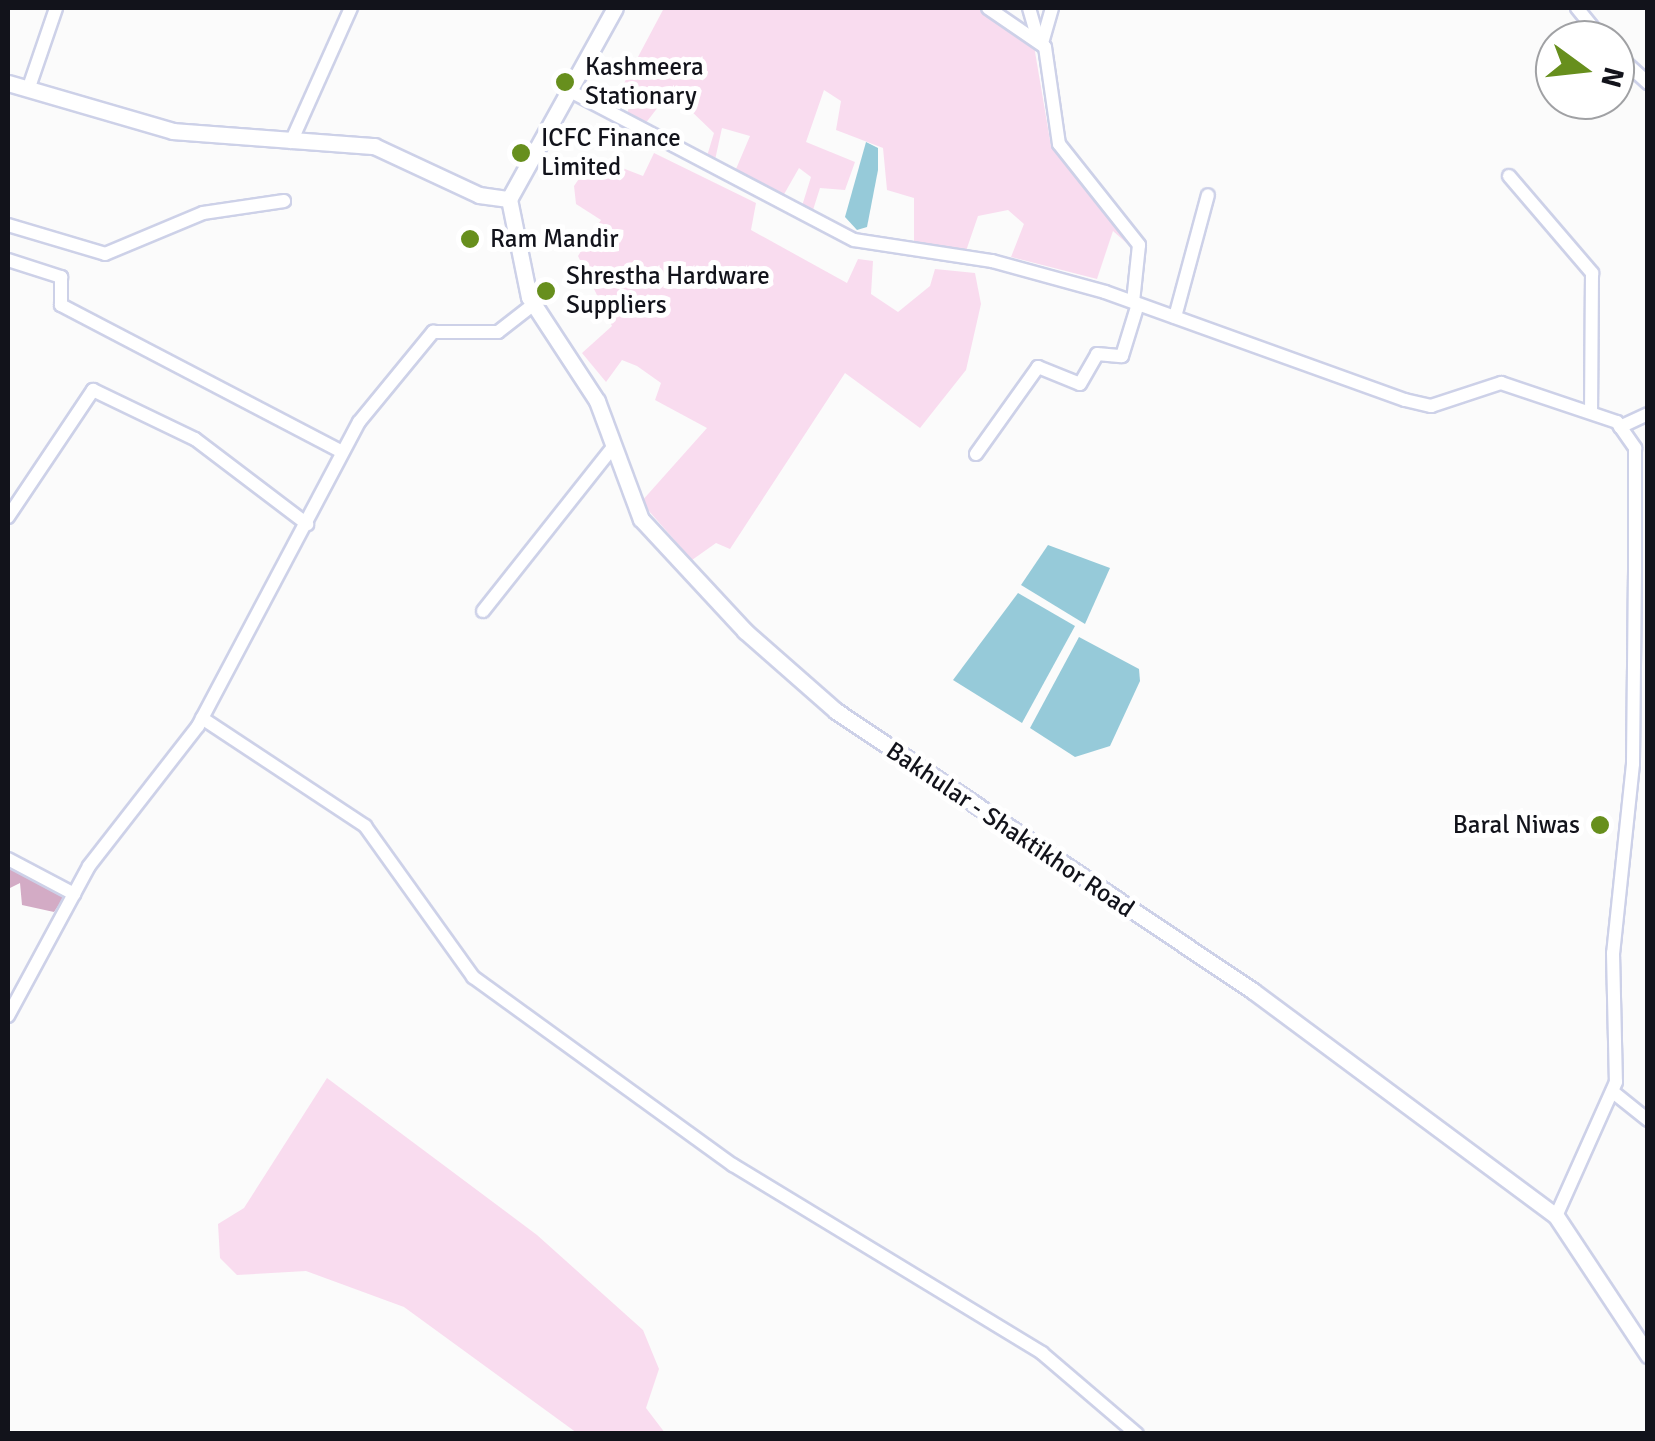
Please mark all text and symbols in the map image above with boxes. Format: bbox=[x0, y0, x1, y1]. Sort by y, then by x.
north arrow bbox=[1535, 20, 1635, 120]
place label: Kashmeera Stationary bbox=[585, 53, 704, 112]
text: N bbox=[1593, 63, 1631, 91]
marker: Kashmeera Stationary bbox=[554, 71, 576, 93]
place label: ICFC Finance Limited bbox=[541, 124, 681, 183]
marker: ICFC Finance Limited bbox=[510, 142, 532, 164]
place label: Ram Mandir bbox=[490, 224, 619, 254]
marker: Ram Mandir bbox=[459, 228, 481, 250]
place label: Shrestha Hardware Suppliers bbox=[566, 262, 770, 321]
marker: Shrestha Hardware Suppliers bbox=[535, 280, 557, 302]
street label: Bakhular - Shaktikhor Road bbox=[880, 736, 1140, 924]
place label: Baral Niwas bbox=[1453, 810, 1580, 840]
marker: Baral Niwas bbox=[1589, 814, 1611, 836]

